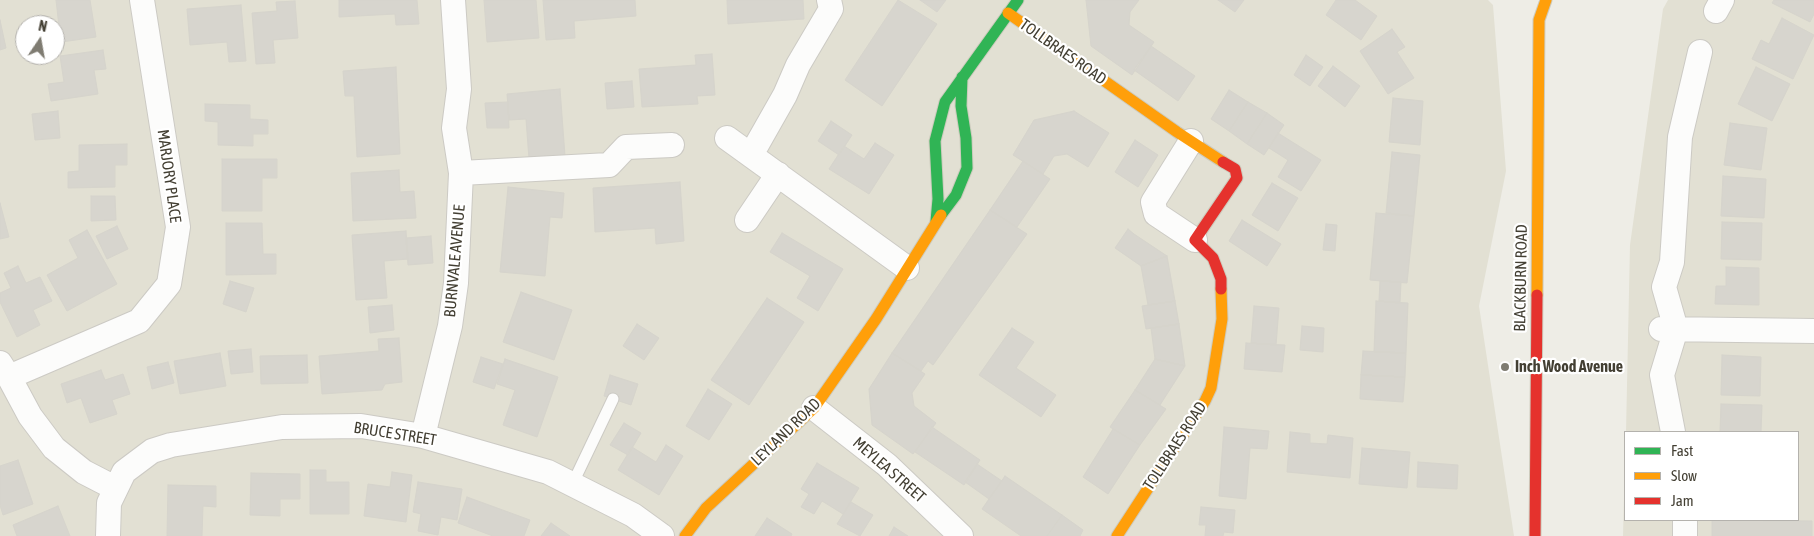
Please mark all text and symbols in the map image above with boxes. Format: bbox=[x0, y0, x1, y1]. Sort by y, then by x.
north arrow bbox=[15, 15, 65, 65]
street label: TOLLBRAES ROAD bbox=[1016, 15, 1110, 89]
text: N bbox=[37, 18, 49, 35]
street label: MARJORY PLACE bbox=[153, 128, 185, 224]
street label: BURNVALE AVENUE bbox=[441, 204, 469, 318]
street label: BLACKBURN ROAD bbox=[1510, 224, 1532, 332]
place label: Inch Wood Avenue bbox=[1515, 357, 1623, 377]
marker: Inch Wood Avenue bbox=[1499, 361, 1511, 373]
street label: LEYLAND ROAD bbox=[747, 394, 825, 470]
street label: TOLLBRAES ROAD bbox=[1139, 398, 1211, 494]
street label: BRUCE STREET bbox=[352, 418, 438, 450]
legend bbox=[1624, 431, 1799, 521]
street label: MEYLEA STREET bbox=[849, 433, 929, 507]
text: Fast bbox=[1671, 442, 1693, 459]
text: Slow bbox=[1671, 467, 1697, 484]
text: Jam bbox=[1671, 492, 1694, 509]

